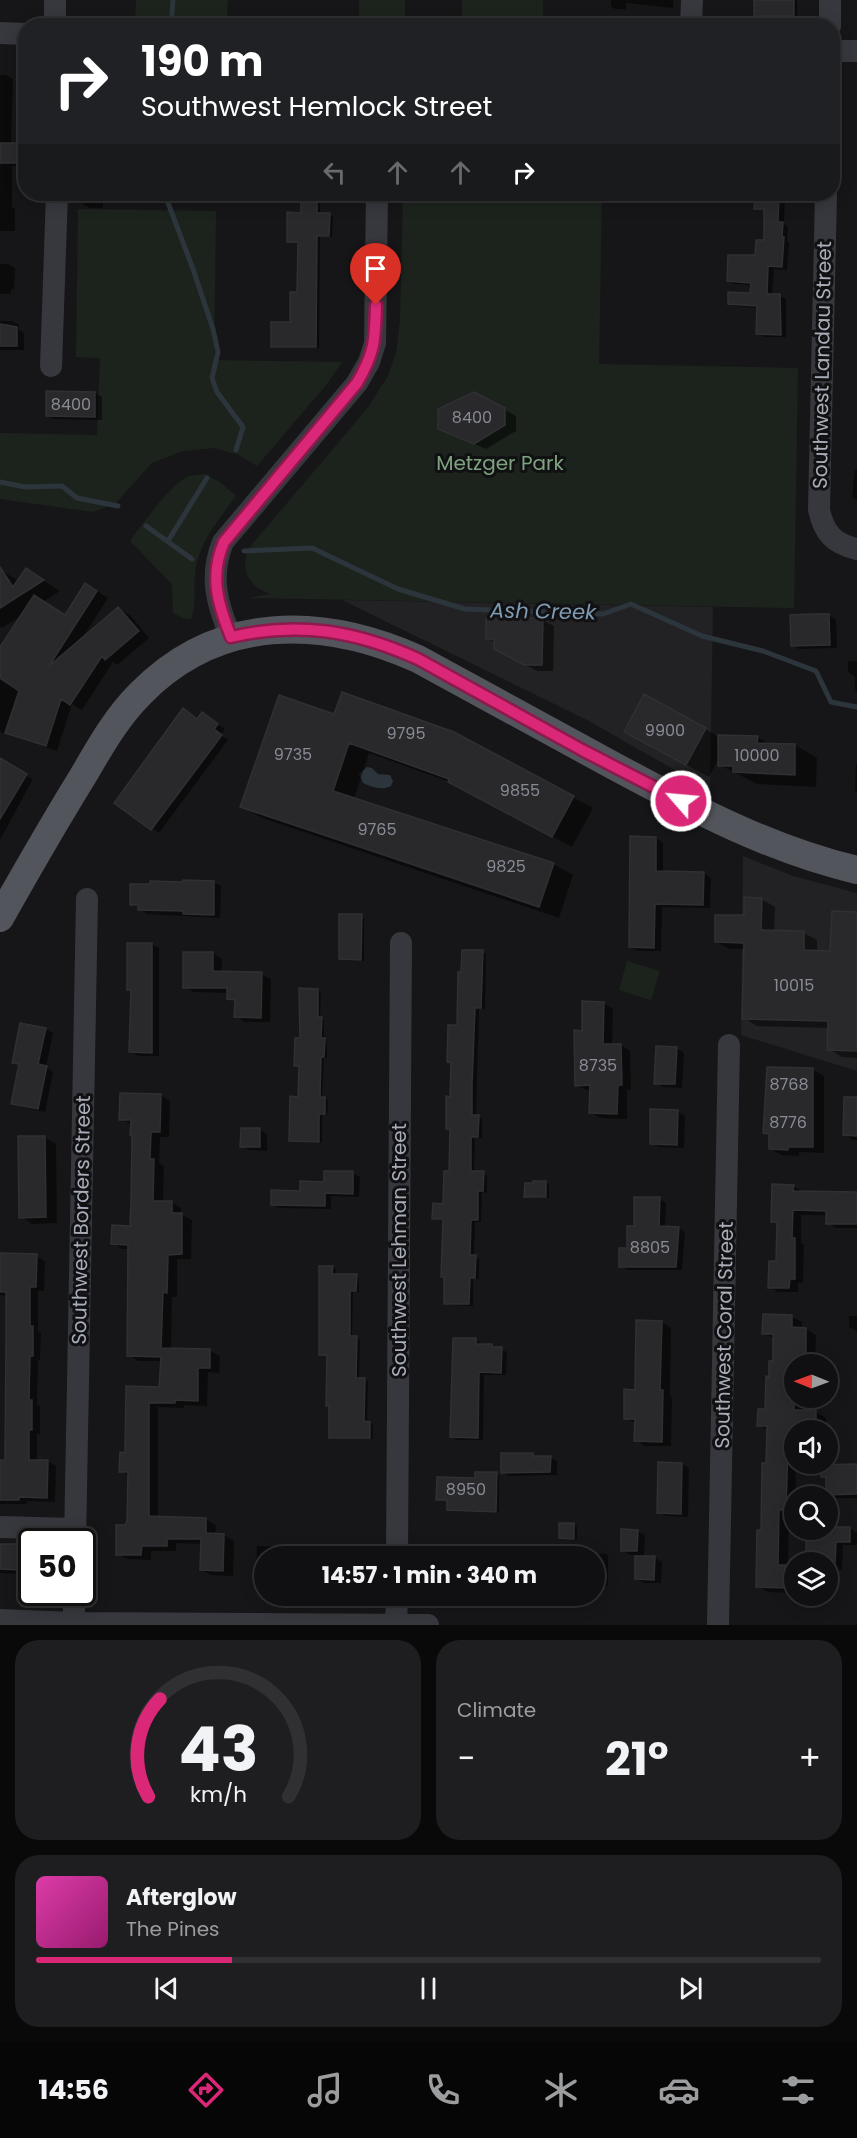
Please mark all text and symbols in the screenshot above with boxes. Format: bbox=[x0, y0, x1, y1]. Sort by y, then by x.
text: 190 m bbox=[141, 32, 263, 91]
icon: right bbox=[42, 42, 120, 120]
text: Southwest Hemlock Street bbox=[141, 88, 492, 125]
icon: left bbox=[318, 156, 351, 189]
icon: ahead bbox=[381, 156, 414, 189]
icon: ahead bbox=[444, 156, 477, 189]
icon: right bbox=[507, 156, 540, 189]
street label: Southwest Landau Street bbox=[806, 241, 838, 489]
pin bbox=[350, 243, 401, 305]
icon: arrive bbox=[359, 252, 392, 285]
house number: 8400 bbox=[51, 393, 91, 416]
house number: 8400 bbox=[452, 406, 492, 429]
park label: Metzger Park bbox=[436, 449, 564, 477]
water label: Ash Creek bbox=[489, 596, 597, 626]
house number: 9900 bbox=[645, 719, 685, 742]
house number: 9795 bbox=[387, 722, 425, 745]
house number: 9735 bbox=[274, 743, 312, 766]
house number: 10000 bbox=[734, 744, 780, 767]
position arrow bbox=[649, 769, 713, 833]
house number: 9855 bbox=[500, 779, 540, 802]
house number: 9765 bbox=[357, 818, 397, 841]
house number: 9825 bbox=[486, 855, 526, 878]
house number: 10015 bbox=[774, 974, 814, 997]
house number: 8735 bbox=[579, 1054, 617, 1077]
house number: 8768 bbox=[769, 1073, 809, 1096]
street label: Southwest Borders Street bbox=[65, 1095, 97, 1345]
house number: 8776 bbox=[769, 1111, 807, 1134]
street label: Southwest Lehman Street bbox=[385, 1123, 413, 1377]
street label: Southwest Coral Street bbox=[708, 1221, 740, 1449]
house number: 8805 bbox=[630, 1236, 670, 1259]
north arrow bbox=[784, 1354, 838, 1408]
map controls bbox=[784, 1354, 838, 1606]
button: sound bbox=[784, 1420, 838, 1474]
house number: 8950 bbox=[446, 1478, 486, 1501]
button: search bbox=[784, 1486, 838, 1540]
speed limit sign: 50 bbox=[18, 1528, 96, 1606]
button: layers bbox=[784, 1552, 838, 1606]
text: 14:57 · 1 min · 340 m bbox=[322, 1560, 537, 1591]
text: Climate bbox=[457, 1696, 536, 1724]
text: 43 bbox=[178, 1705, 258, 1793]
text: 21° bbox=[605, 1728, 669, 1791]
text: − bbox=[457, 1735, 475, 1782]
text: + bbox=[798, 1735, 821, 1782]
text: km/h bbox=[189, 1779, 247, 1810]
text: Afterglow bbox=[126, 1882, 237, 1913]
text: The Pines bbox=[126, 1915, 220, 1943]
icon: previous bbox=[150, 1972, 183, 2005]
icon: pause bbox=[412, 1972, 445, 2005]
icon: next bbox=[674, 1972, 707, 2005]
icon: directions bbox=[185, 2069, 227, 2111]
icon: music bbox=[304, 2069, 346, 2111]
icon: phone bbox=[422, 2069, 464, 2111]
icon: climate bbox=[540, 2069, 582, 2111]
icon: car bbox=[658, 2069, 700, 2111]
icon: filters bbox=[777, 2069, 819, 2111]
text: 14:56 bbox=[38, 2071, 109, 2108]

